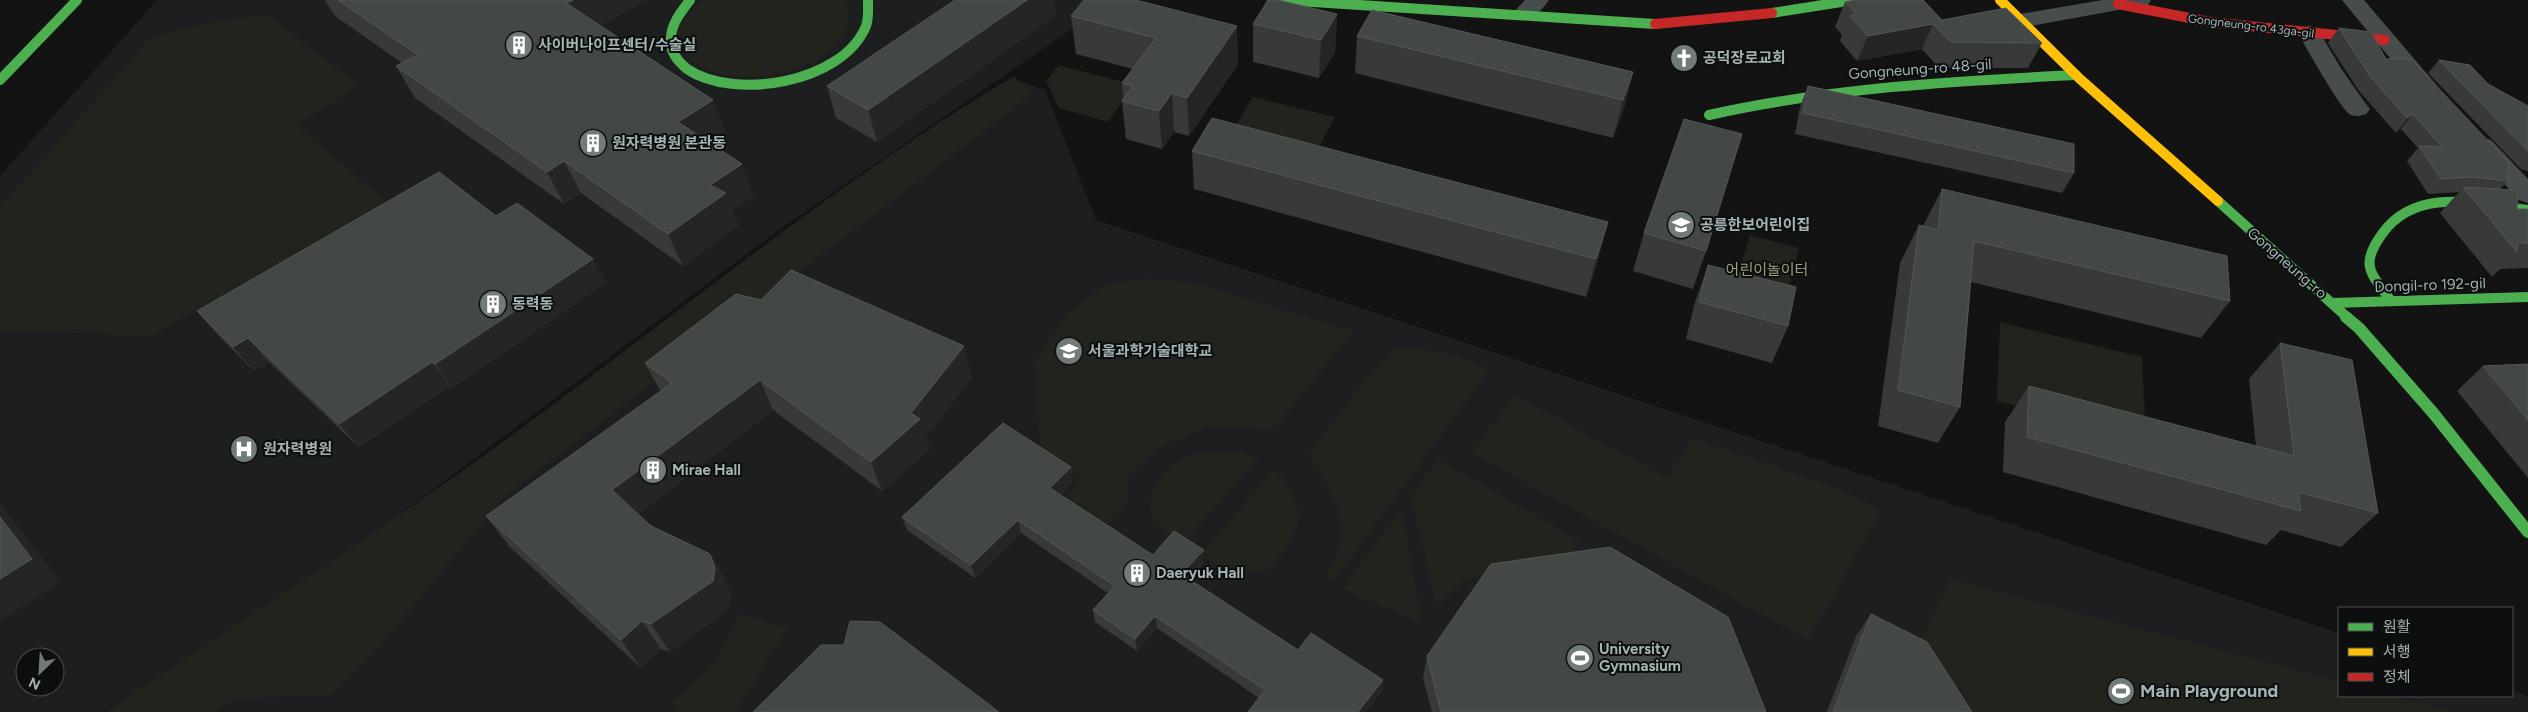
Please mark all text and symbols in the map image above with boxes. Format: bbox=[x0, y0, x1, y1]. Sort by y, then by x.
street label: Gongneung-ro 43ga-gil bbox=[2187, 11, 2315, 41]
building icon: 사이버나이프센터/수술실 bbox=[504, 30, 534, 60]
place label: 사이버나이프센터/수술실 bbox=[538, 36, 696, 54]
church icon: 공덕장로교회 bbox=[1669, 43, 1699, 73]
place label: 공덕장로교회 bbox=[1703, 49, 1786, 67]
street label: Gongneung-ro 48-gil bbox=[1848, 55, 1992, 83]
building icon: 원자력병원 본관동 bbox=[578, 128, 608, 158]
place label: 원자력병원 본관동 bbox=[612, 134, 726, 152]
school or university icon: 공릉한보어린이집 bbox=[1666, 210, 1696, 240]
place label: 공릉한보어린이집 bbox=[1700, 216, 1810, 234]
street label: Gongneung-ro bbox=[2244, 224, 2331, 303]
park label: 어린이놀이터 bbox=[1726, 261, 1808, 279]
street label: Dongil-ro 192-gil bbox=[2374, 274, 2486, 296]
building icon: 동력동 bbox=[478, 289, 508, 319]
place label: 동력동 bbox=[512, 295, 554, 313]
school or university icon: 서울과학기술대학교 bbox=[1054, 336, 1084, 366]
place label: 서울과학기술대학교 bbox=[1088, 342, 1212, 360]
hospital icon: 원자력병원 bbox=[229, 434, 259, 464]
place label: 원자력병원 bbox=[263, 440, 332, 458]
building icon: Mirae Hall bbox=[638, 455, 668, 485]
place label: Mirae Hall bbox=[672, 461, 741, 479]
building icon: Daeryuk Hall bbox=[1122, 558, 1152, 588]
place label: Daeryuk Hall bbox=[1156, 564, 1244, 582]
legend bbox=[2338, 607, 2513, 697]
text: 원활 bbox=[2383, 618, 2411, 636]
place label: University Gymnasium bbox=[1599, 640, 1681, 675]
sports icon: University Gymnasium bbox=[1565, 643, 1595, 673]
text: 서행 bbox=[2383, 643, 2411, 661]
north arrow bbox=[15, 647, 65, 697]
text: 정체 bbox=[2383, 668, 2411, 686]
text: N bbox=[26, 673, 43, 693]
sports icon: Main Playground bbox=[2106, 676, 2136, 706]
place label: Main Playground bbox=[2140, 680, 2278, 702]

